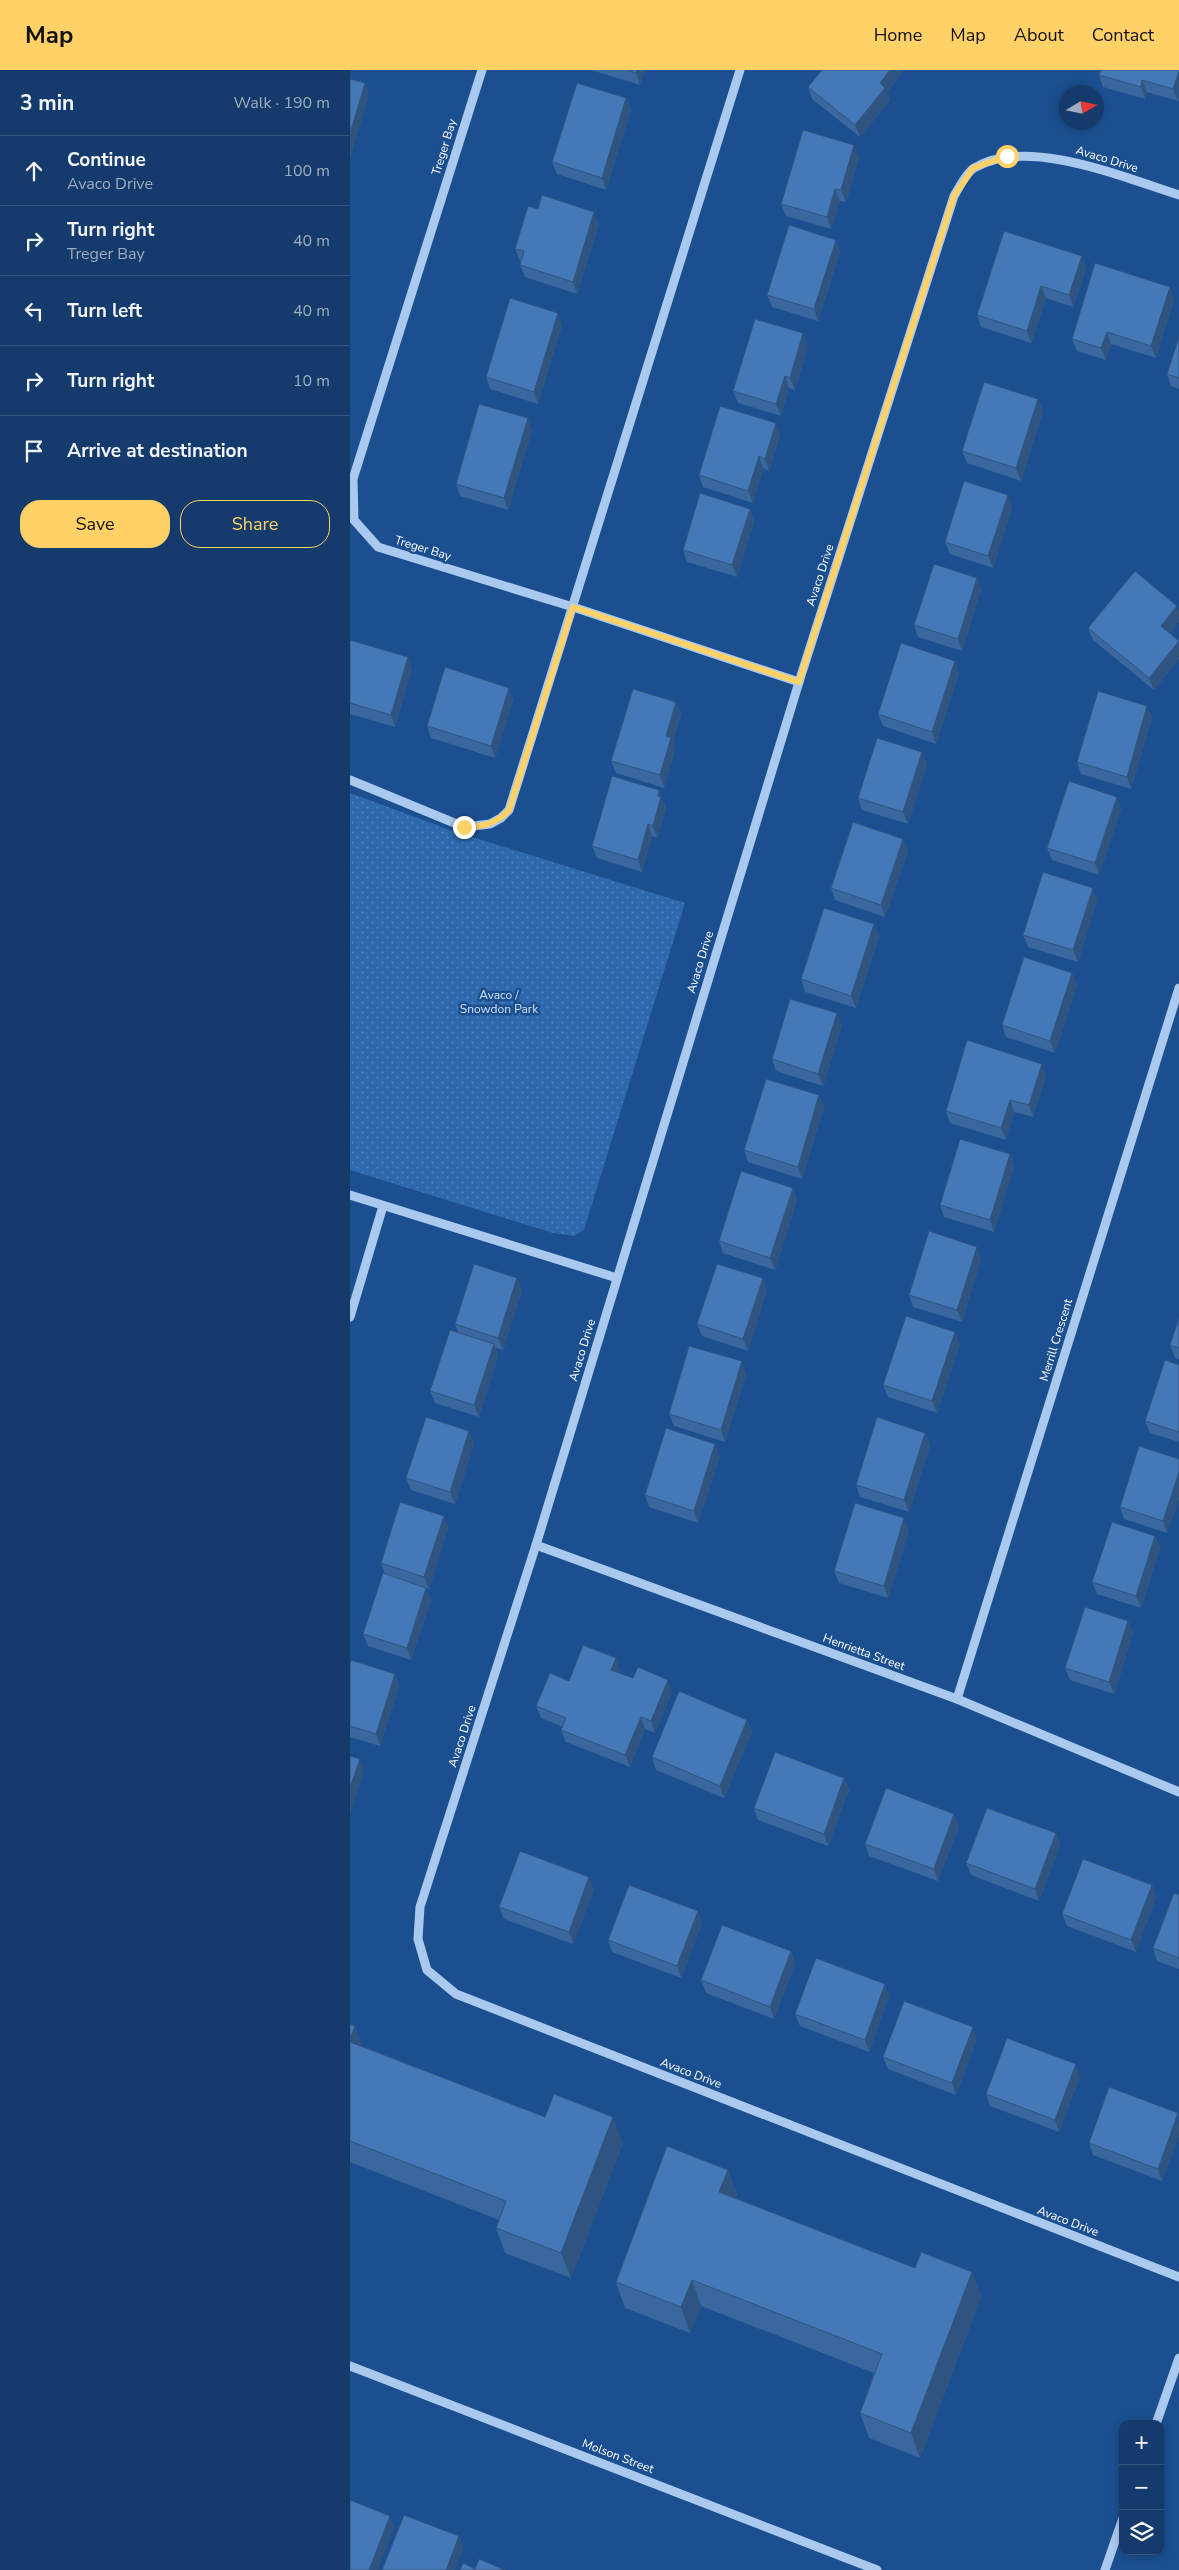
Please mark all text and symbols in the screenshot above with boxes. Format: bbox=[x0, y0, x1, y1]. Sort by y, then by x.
text: Map bbox=[25, 19, 73, 51]
text: Home bbox=[874, 23, 922, 47]
text: Map bbox=[950, 23, 986, 47]
text: About bbox=[1014, 23, 1064, 47]
text: Contact bbox=[1092, 23, 1154, 47]
north arrow bbox=[1059, 85, 1104, 130]
text: 3 min bbox=[20, 89, 74, 117]
text: Walk · 190 m bbox=[234, 92, 330, 114]
street label: Treger Bay bbox=[428, 116, 460, 177]
street label: Avaco Drive bbox=[1074, 142, 1140, 176]
route start bbox=[996, 145, 1019, 168]
text: Continue bbox=[67, 147, 146, 173]
icon: ahead bbox=[20, 157, 48, 185]
text: 100 m bbox=[283, 160, 330, 182]
text: Avaco Drive bbox=[67, 173, 153, 195]
text: Turn right bbox=[67, 217, 154, 243]
icon: right bbox=[20, 227, 48, 255]
text: 40 m bbox=[293, 230, 330, 252]
text: Treger Bay bbox=[67, 243, 145, 265]
icon: left bbox=[20, 297, 48, 325]
text: Turn left bbox=[67, 298, 142, 324]
text: 40 m bbox=[293, 300, 330, 322]
icon: right bbox=[20, 367, 48, 395]
text: Turn right bbox=[67, 368, 154, 394]
text: 10 m bbox=[293, 370, 330, 392]
icon: arrive bbox=[20, 437, 48, 465]
text: Arrive at destination bbox=[67, 438, 248, 464]
button: Save bbox=[20, 500, 170, 548]
button: Share bbox=[180, 500, 330, 548]
street label: Treger Bay bbox=[393, 532, 454, 564]
street label: Avaco Drive bbox=[802, 542, 838, 608]
route end bbox=[453, 816, 476, 839]
street label: Avaco Drive bbox=[683, 929, 717, 995]
park label: Avaco / Snowdon Park bbox=[460, 987, 539, 1017]
street label: Merrill Crescent bbox=[1036, 1296, 1076, 1383]
street label: Avaco Drive bbox=[565, 1317, 599, 1383]
street label: Henrietta Street bbox=[821, 1630, 908, 1675]
street label: Avaco Drive bbox=[444, 1703, 480, 1769]
street label: Avaco Drive bbox=[658, 2054, 724, 2092]
street label: Avaco Drive bbox=[1035, 2202, 1101, 2240]
map controls bbox=[1119, 2420, 1164, 2555]
button: + bbox=[1119, 2420, 1164, 2465]
street label: Molson Street bbox=[580, 2435, 657, 2477]
button: − bbox=[1119, 2465, 1164, 2510]
button: layers bbox=[1119, 2510, 1164, 2555]

